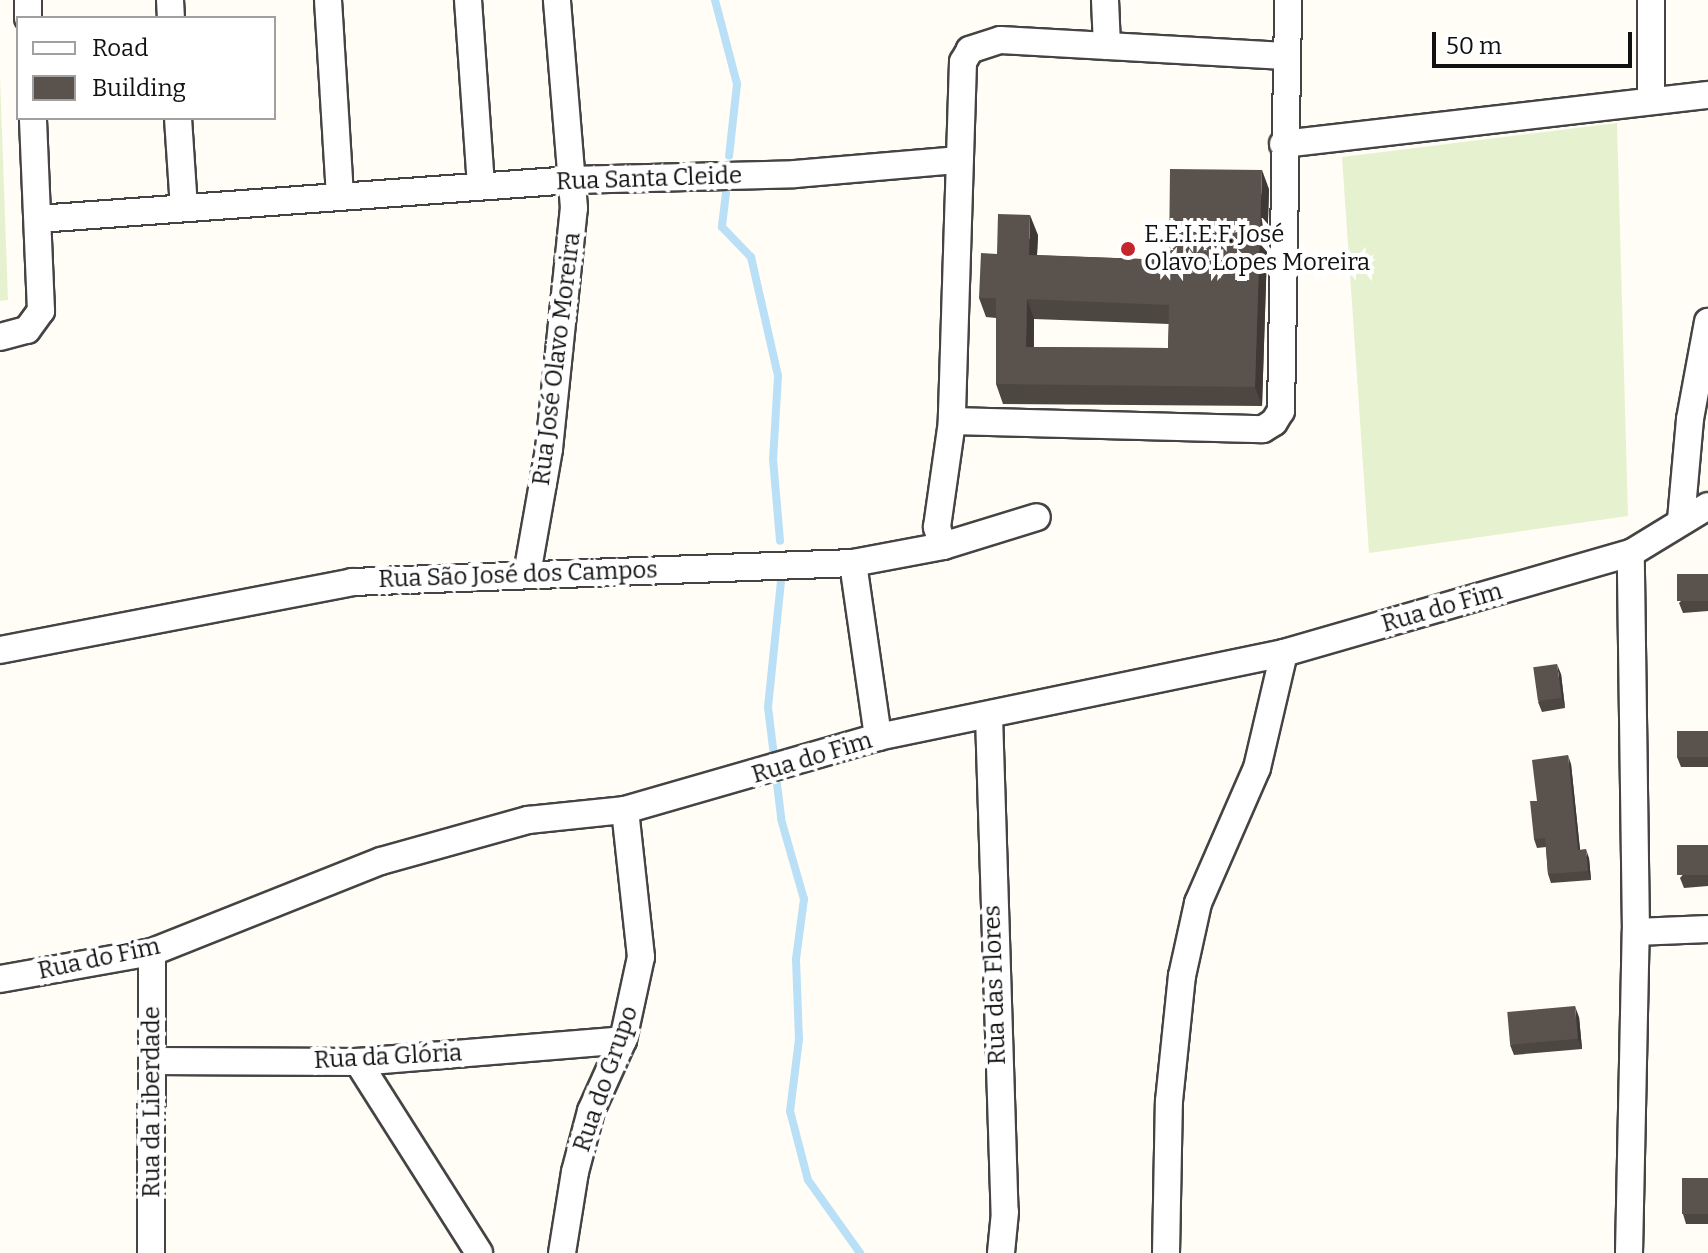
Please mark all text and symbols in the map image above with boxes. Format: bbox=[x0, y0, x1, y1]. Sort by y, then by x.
legend bbox=[16, 16, 276, 120]
scale bar bbox=[1436, 16, 1636, 66]
text: 50 m bbox=[1446, 32, 1502, 60]
text: Road bbox=[92, 34, 148, 62]
text: Building bbox=[92, 74, 186, 102]
street label: Rua Santa Cleide bbox=[556, 161, 742, 197]
place label: E.E.I.E.F. José Olavo Lopes Moreira bbox=[1144, 221, 1370, 277]
street label: Rua José Olavo Moreira bbox=[527, 231, 587, 487]
marker: E.E.I.E.F. José Olavo Lopes Moreira bbox=[1119, 240, 1137, 258]
street label: Rua São José dos Campos bbox=[378, 556, 658, 594]
street label: Rua do Fim bbox=[1378, 577, 1506, 639]
street label: Rua do Fim bbox=[748, 726, 876, 790]
street label: Rua das Flores bbox=[978, 905, 1012, 1065]
street label: Rua do Fim bbox=[35, 932, 163, 986]
street label: Rua do Grupo bbox=[568, 1002, 644, 1156]
street label: Rua da Liberdade bbox=[138, 1006, 166, 1198]
street label: Rua da Glória bbox=[313, 1039, 463, 1075]

